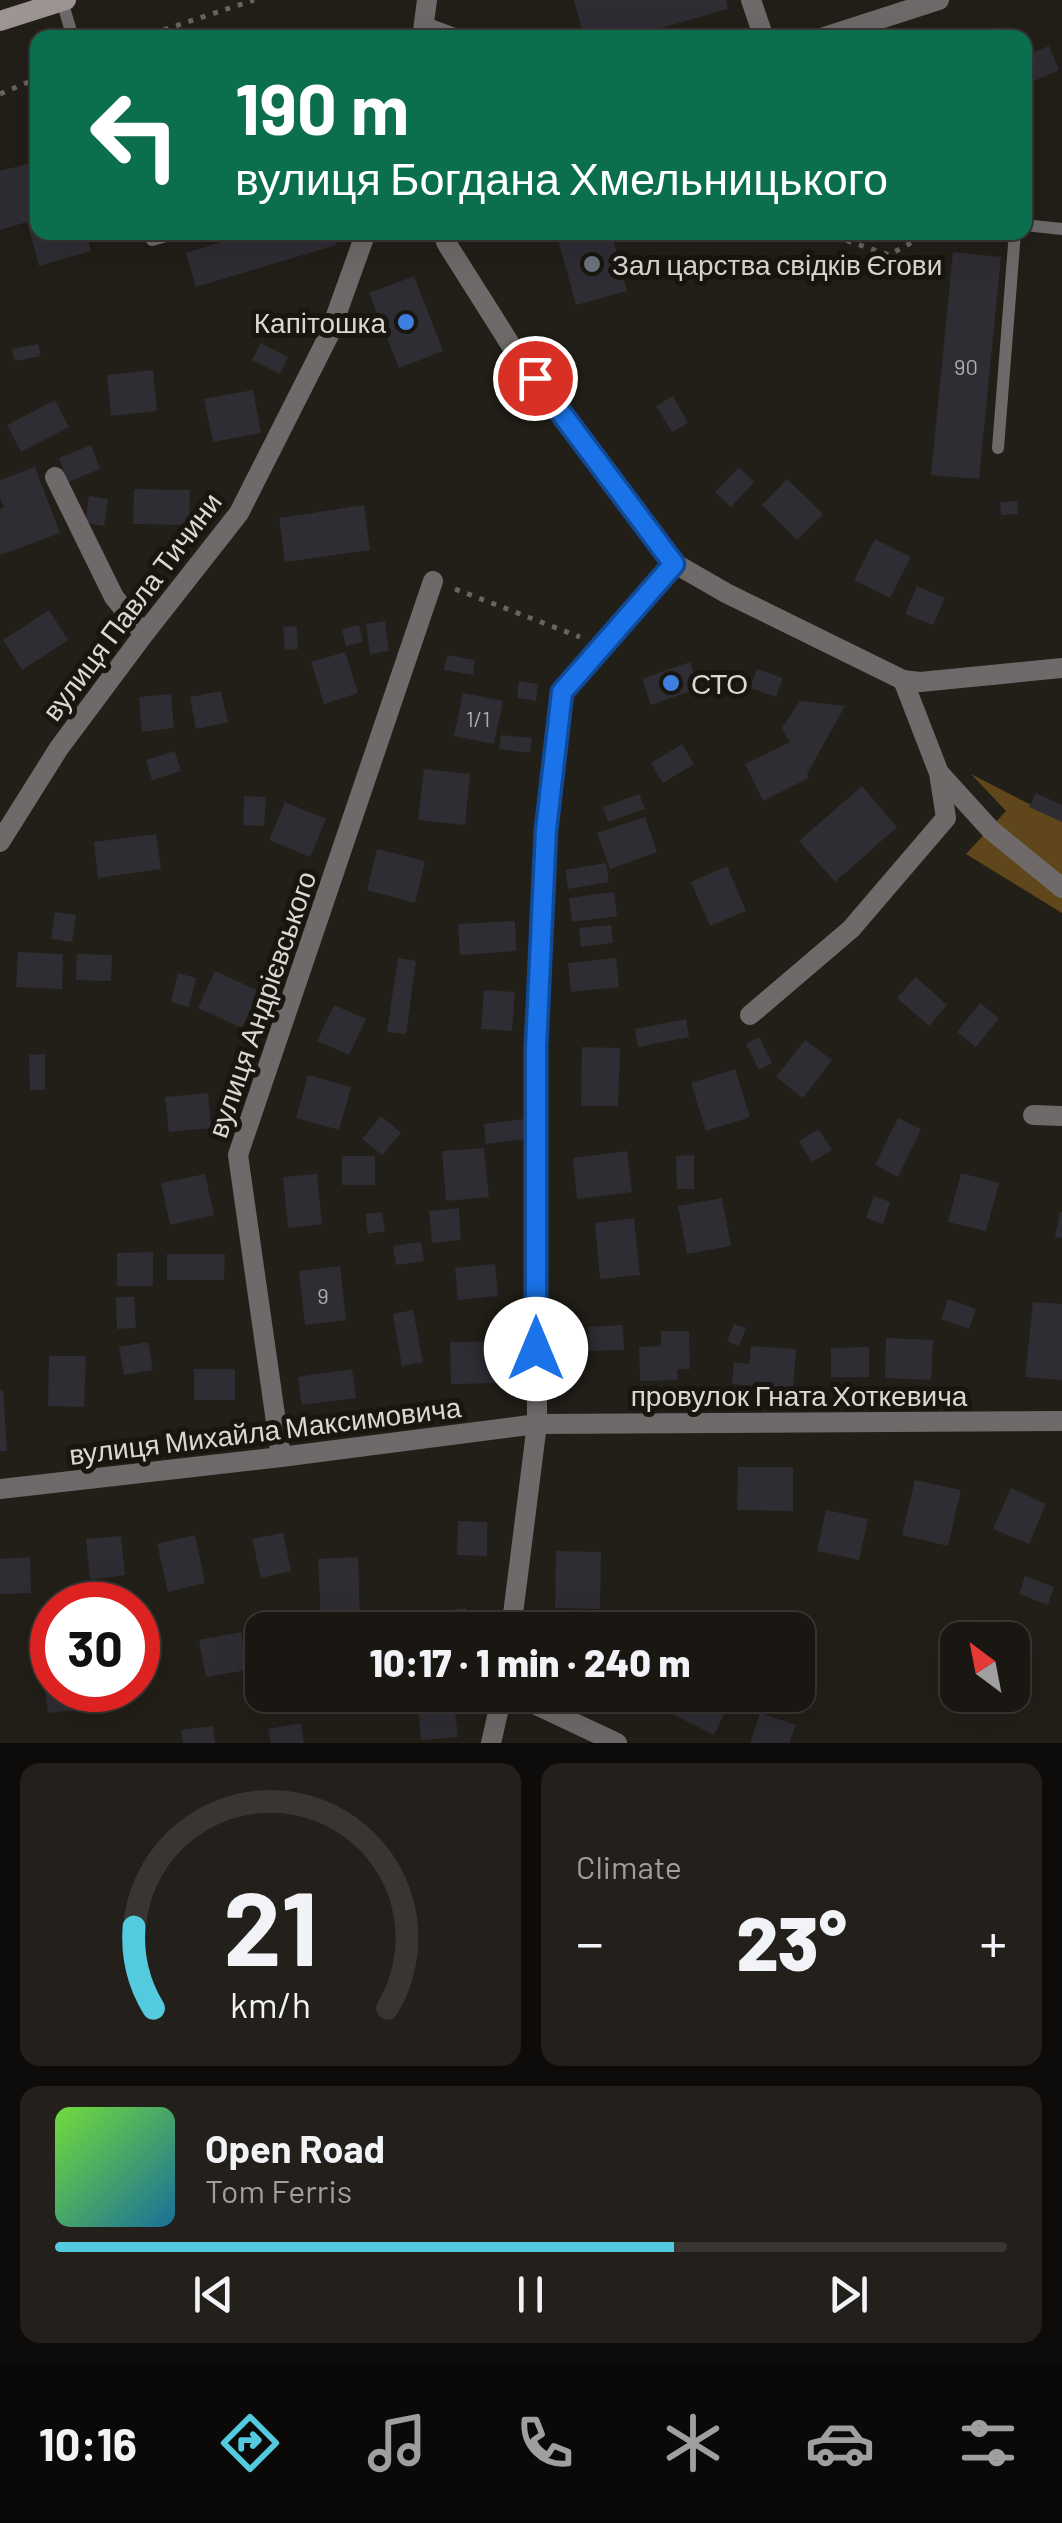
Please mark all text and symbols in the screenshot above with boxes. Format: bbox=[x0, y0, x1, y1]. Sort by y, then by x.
text: 190 m bbox=[235, 65, 409, 149]
icon: left bbox=[70, 70, 200, 200]
text: вулиця Богдана Хмельницького bbox=[235, 150, 888, 204]
place label: Зал царства свідків Єгови bbox=[612, 247, 942, 281]
marker: Зал царства свідків Єгови bbox=[581, 253, 603, 275]
place label: Капітошка bbox=[254, 305, 386, 339]
marker: Капітошка bbox=[395, 311, 417, 333]
pin bbox=[493, 336, 578, 421]
icon: arrive bbox=[508, 351, 563, 406]
house number: 90 bbox=[954, 353, 978, 379]
street label: вулиця Павла Тичини bbox=[34, 485, 228, 727]
place label: СТО bbox=[691, 666, 748, 700]
marker: СТО bbox=[660, 672, 682, 694]
house number: 1/1 bbox=[466, 705, 490, 731]
street label: вулиця Андрієвського bbox=[199, 866, 323, 1142]
house number: 9 bbox=[317, 1282, 329, 1308]
position arrow bbox=[484, 1297, 588, 1401]
street label: провулок Гната Хоткевича bbox=[631, 1378, 968, 1412]
street label: вулиця Михайла Максимовича bbox=[67, 1389, 463, 1471]
speed limit sign: 30 bbox=[30, 1582, 160, 1712]
north arrow bbox=[940, 1622, 1030, 1712]
map controls bbox=[940, 1622, 1030, 1712]
text: 10:17 · 1 min · 240 m bbox=[369, 1639, 691, 1685]
text: Climate bbox=[576, 1847, 682, 1885]
text: 21 bbox=[223, 1862, 318, 1987]
text: 23° bbox=[736, 1896, 847, 1986]
text: − bbox=[576, 1908, 604, 1974]
text: + bbox=[979, 1908, 1007, 1974]
text: km/h bbox=[230, 1982, 311, 2025]
text: Open Road bbox=[205, 2125, 385, 2171]
text: Tom Ferris bbox=[205, 2171, 352, 2209]
icon: previous bbox=[186, 2267, 241, 2322]
icon: pause bbox=[503, 2267, 558, 2322]
icon: next bbox=[821, 2267, 876, 2322]
icon: directions bbox=[215, 2408, 285, 2478]
icon: music bbox=[362, 2408, 432, 2478]
icon: phone bbox=[510, 2408, 580, 2478]
icon: climate bbox=[658, 2408, 728, 2478]
icon: car bbox=[805, 2408, 875, 2478]
icon: filters bbox=[953, 2408, 1023, 2478]
text: 10:16 bbox=[39, 2416, 137, 2470]

